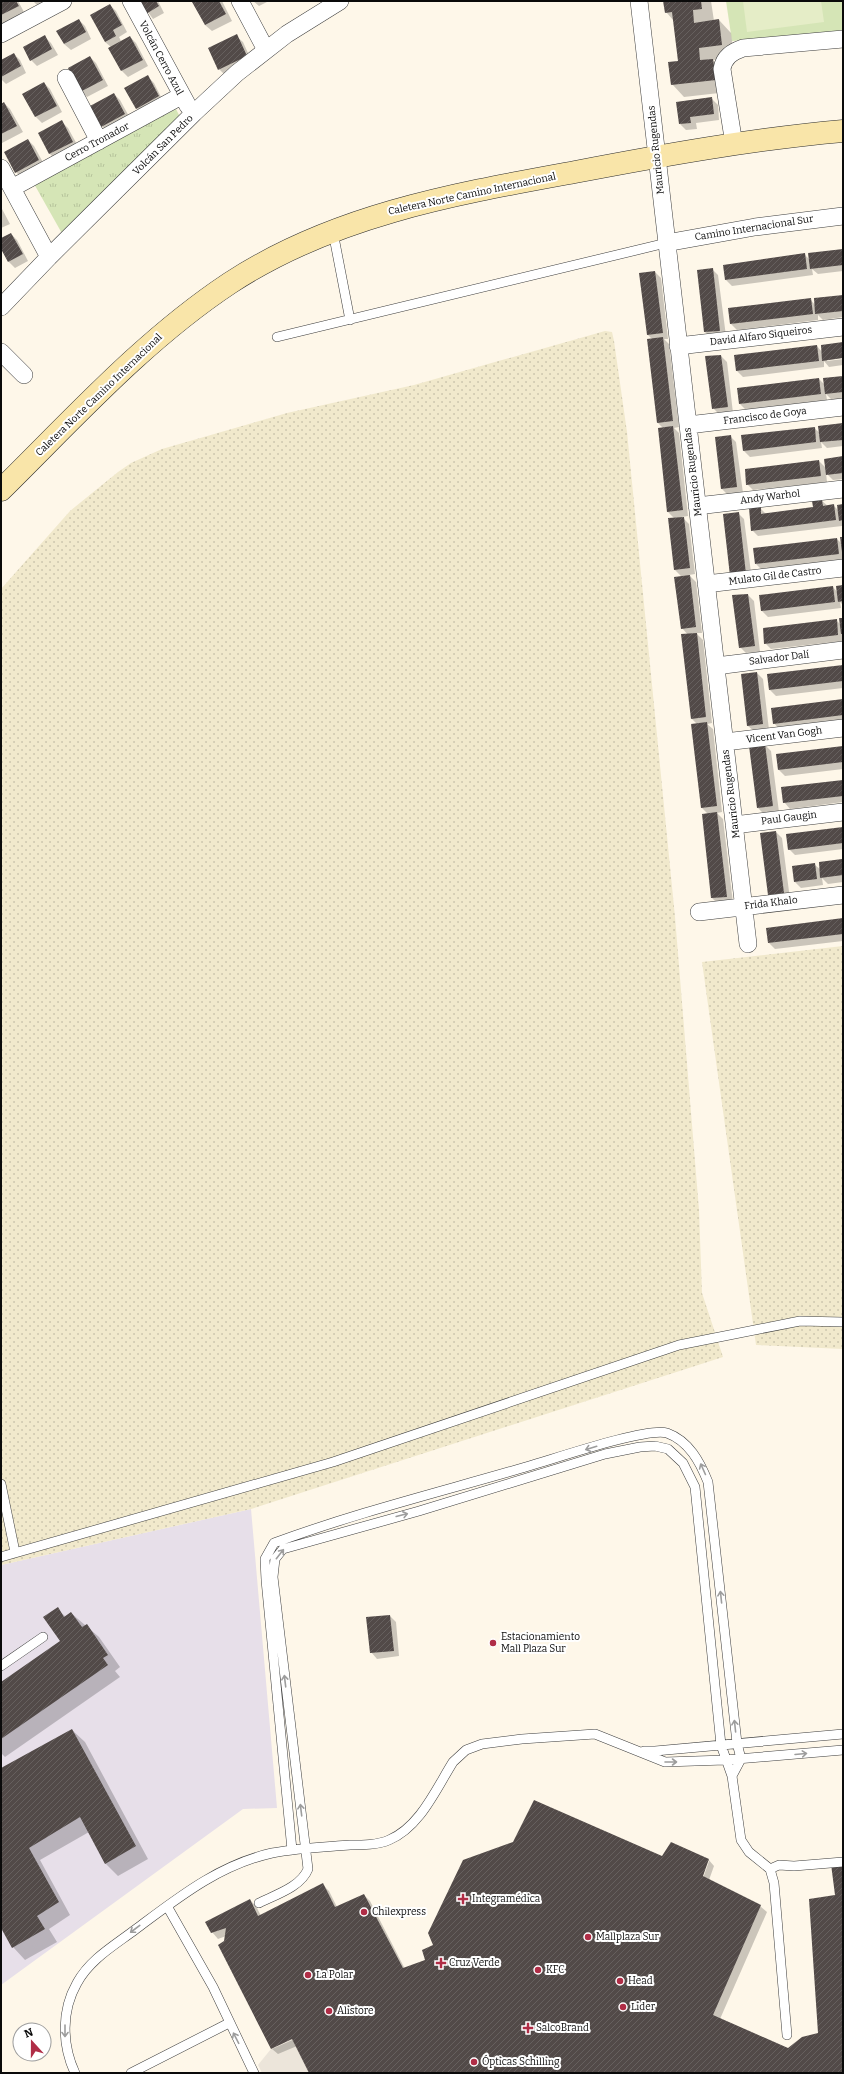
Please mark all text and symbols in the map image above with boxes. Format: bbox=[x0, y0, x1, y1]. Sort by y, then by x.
street label: Volcán Cerro Azul bbox=[136, 19, 186, 97]
street label: Mauricio Rugendas bbox=[645, 105, 667, 195]
street label: Volcán San Pedro bbox=[130, 112, 196, 178]
street label: Cerro Tronador bbox=[63, 120, 132, 164]
street label: Caletera Norte Camino Internacional bbox=[387, 170, 557, 218]
street label: Camino Internacional Sur bbox=[694, 213, 815, 243]
street label: David Alfaro Siqueiros bbox=[709, 324, 813, 348]
street label: Caletera Norte Camino Internacional bbox=[33, 331, 165, 459]
street label: Francisco de Goya bbox=[723, 405, 808, 427]
street label: Mauricio Rugendas bbox=[682, 427, 704, 517]
street label: Andy Warhol bbox=[739, 487, 801, 507]
street label: Mulato Gil de Castro bbox=[728, 564, 822, 588]
street label: Salvador Dalí bbox=[748, 647, 810, 668]
street label: Vicent Van Gogh bbox=[745, 724, 823, 746]
street label: Mauricio Rugendas bbox=[720, 749, 742, 839]
street label: Paul Gaugin bbox=[761, 809, 818, 827]
street label: Frida Khalo bbox=[744, 894, 798, 912]
one-way arrow bbox=[584, 1445, 597, 1452]
one-way arrow bbox=[698, 1463, 706, 1475]
one-way arrow bbox=[396, 1511, 409, 1518]
one-way arrow bbox=[275, 1548, 284, 1559]
one-way arrow bbox=[717, 1591, 725, 1604]
place label: Estacionamiento Mall Plaza Sur bbox=[501, 1631, 580, 1655]
marker: Estacionamiento Mall Plaza Sur bbox=[488, 1638, 498, 1648]
one-way arrow bbox=[282, 1675, 289, 1688]
one-way arrow bbox=[731, 1720, 739, 1733]
one-way arrow bbox=[794, 1750, 807, 1757]
one-way arrow bbox=[664, 1758, 677, 1766]
one-way arrow bbox=[297, 1804, 305, 1817]
marker: Integramédica bbox=[457, 1893, 469, 1905]
place label: Integramédica bbox=[472, 1893, 541, 1905]
place label: Chilexpress bbox=[372, 1906, 426, 1918]
marker: Chilexpress bbox=[359, 1907, 369, 1917]
one-way arrow bbox=[130, 1925, 141, 1934]
place label: Mallplaza Sur bbox=[596, 1931, 659, 1943]
marker: Mallplaza Sur bbox=[583, 1932, 593, 1942]
place label: Cruz Verde bbox=[449, 1957, 500, 1969]
marker: Cruz Verde bbox=[436, 1958, 446, 1968]
place label: KFC bbox=[546, 1964, 565, 1976]
marker: KFC bbox=[533, 1965, 543, 1975]
place label: La Polar bbox=[316, 1969, 354, 1981]
marker: La Polar bbox=[303, 1970, 313, 1980]
place label: Head bbox=[628, 1975, 653, 1987]
marker: Head bbox=[615, 1976, 625, 1986]
place label: Lider bbox=[631, 2001, 656, 2013]
marker: Lider bbox=[618, 2002, 628, 2012]
place label: Alistore bbox=[337, 2005, 374, 2017]
marker: Alistore bbox=[324, 2006, 334, 2016]
north arrow bbox=[12, 2022, 52, 2062]
place label: SalcoBrand bbox=[536, 2022, 589, 2034]
marker: SalcoBrand bbox=[523, 2023, 533, 2033]
one-way arrow bbox=[61, 2024, 69, 2037]
text: N bbox=[22, 2025, 35, 2041]
one-way arrow bbox=[232, 2032, 240, 2044]
place label: Ópticas Schilling bbox=[482, 2054, 560, 2068]
marker: Ópticas Schilling bbox=[469, 2057, 479, 2067]

